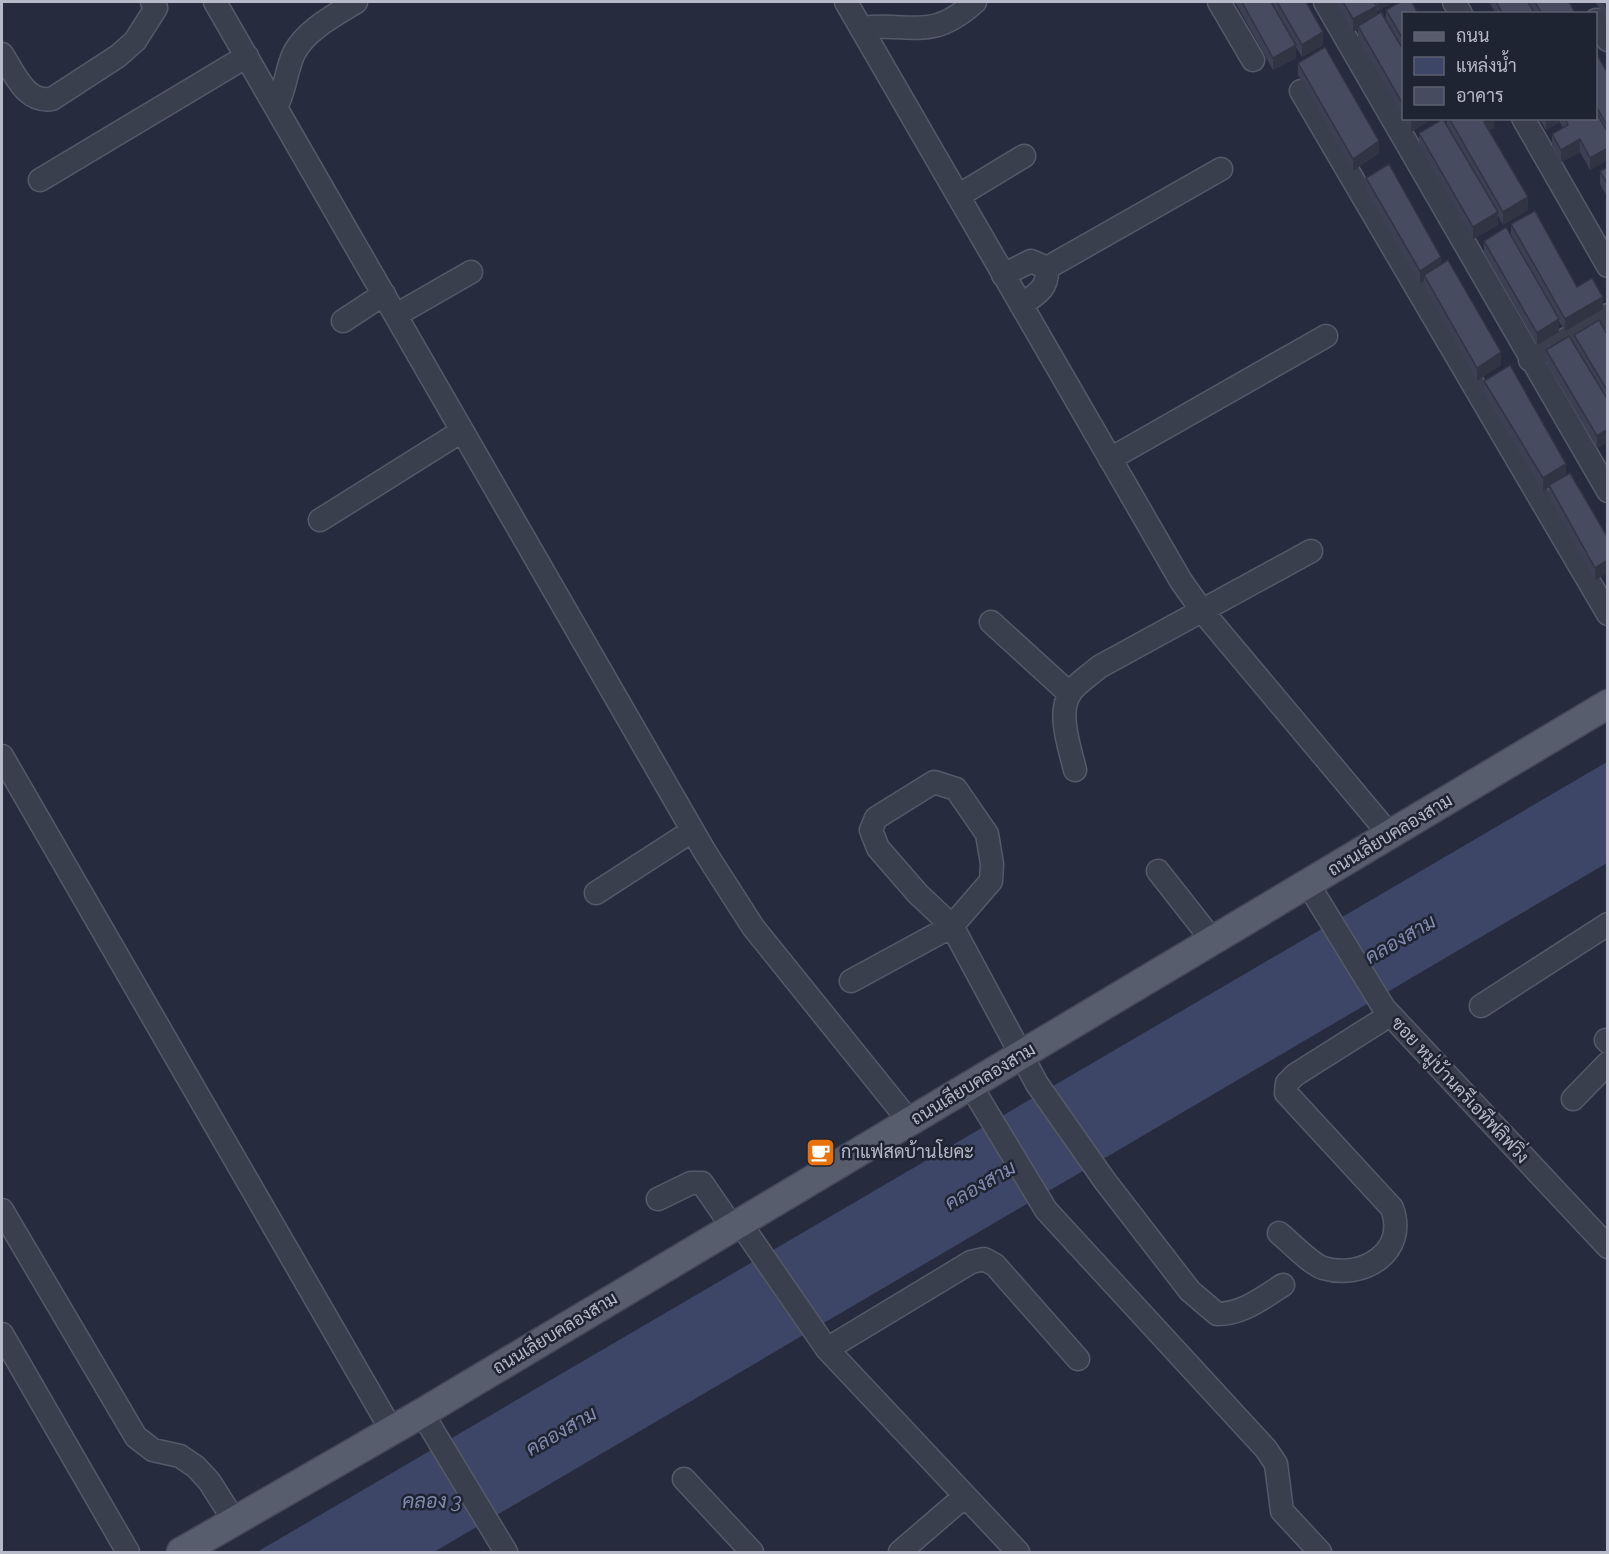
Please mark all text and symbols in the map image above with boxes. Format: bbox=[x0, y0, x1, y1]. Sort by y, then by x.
legend bbox=[1402, 12, 1597, 120]
text: ถนน bbox=[1456, 25, 1489, 46]
text: แหล่งน้ำ bbox=[1456, 50, 1517, 76]
text: อาคาร bbox=[1456, 85, 1504, 106]
street label: ถนนเลียบคลองสาม bbox=[1323, 787, 1456, 880]
water label: คลองสาม bbox=[1360, 909, 1440, 969]
street label: ซอย หมู่บ้านครีเอทีฟลิฟวิ่ง bbox=[1385, 1009, 1537, 1169]
street label: ถนนเลียบคลองสาม bbox=[906, 1036, 1039, 1129]
cafe icon: กาแฟสดบ้านโยคะ bbox=[804, 1136, 836, 1168]
place label: กาแฟสดบ้านโยคะ bbox=[841, 1139, 974, 1162]
water label: คลองสาม bbox=[940, 1155, 1020, 1215]
street label: ถนนเลียบคลองสาม bbox=[488, 1285, 621, 1378]
water label: คลองสาม bbox=[521, 1401, 601, 1461]
water label: คลอง 3 bbox=[402, 1489, 462, 1513]

